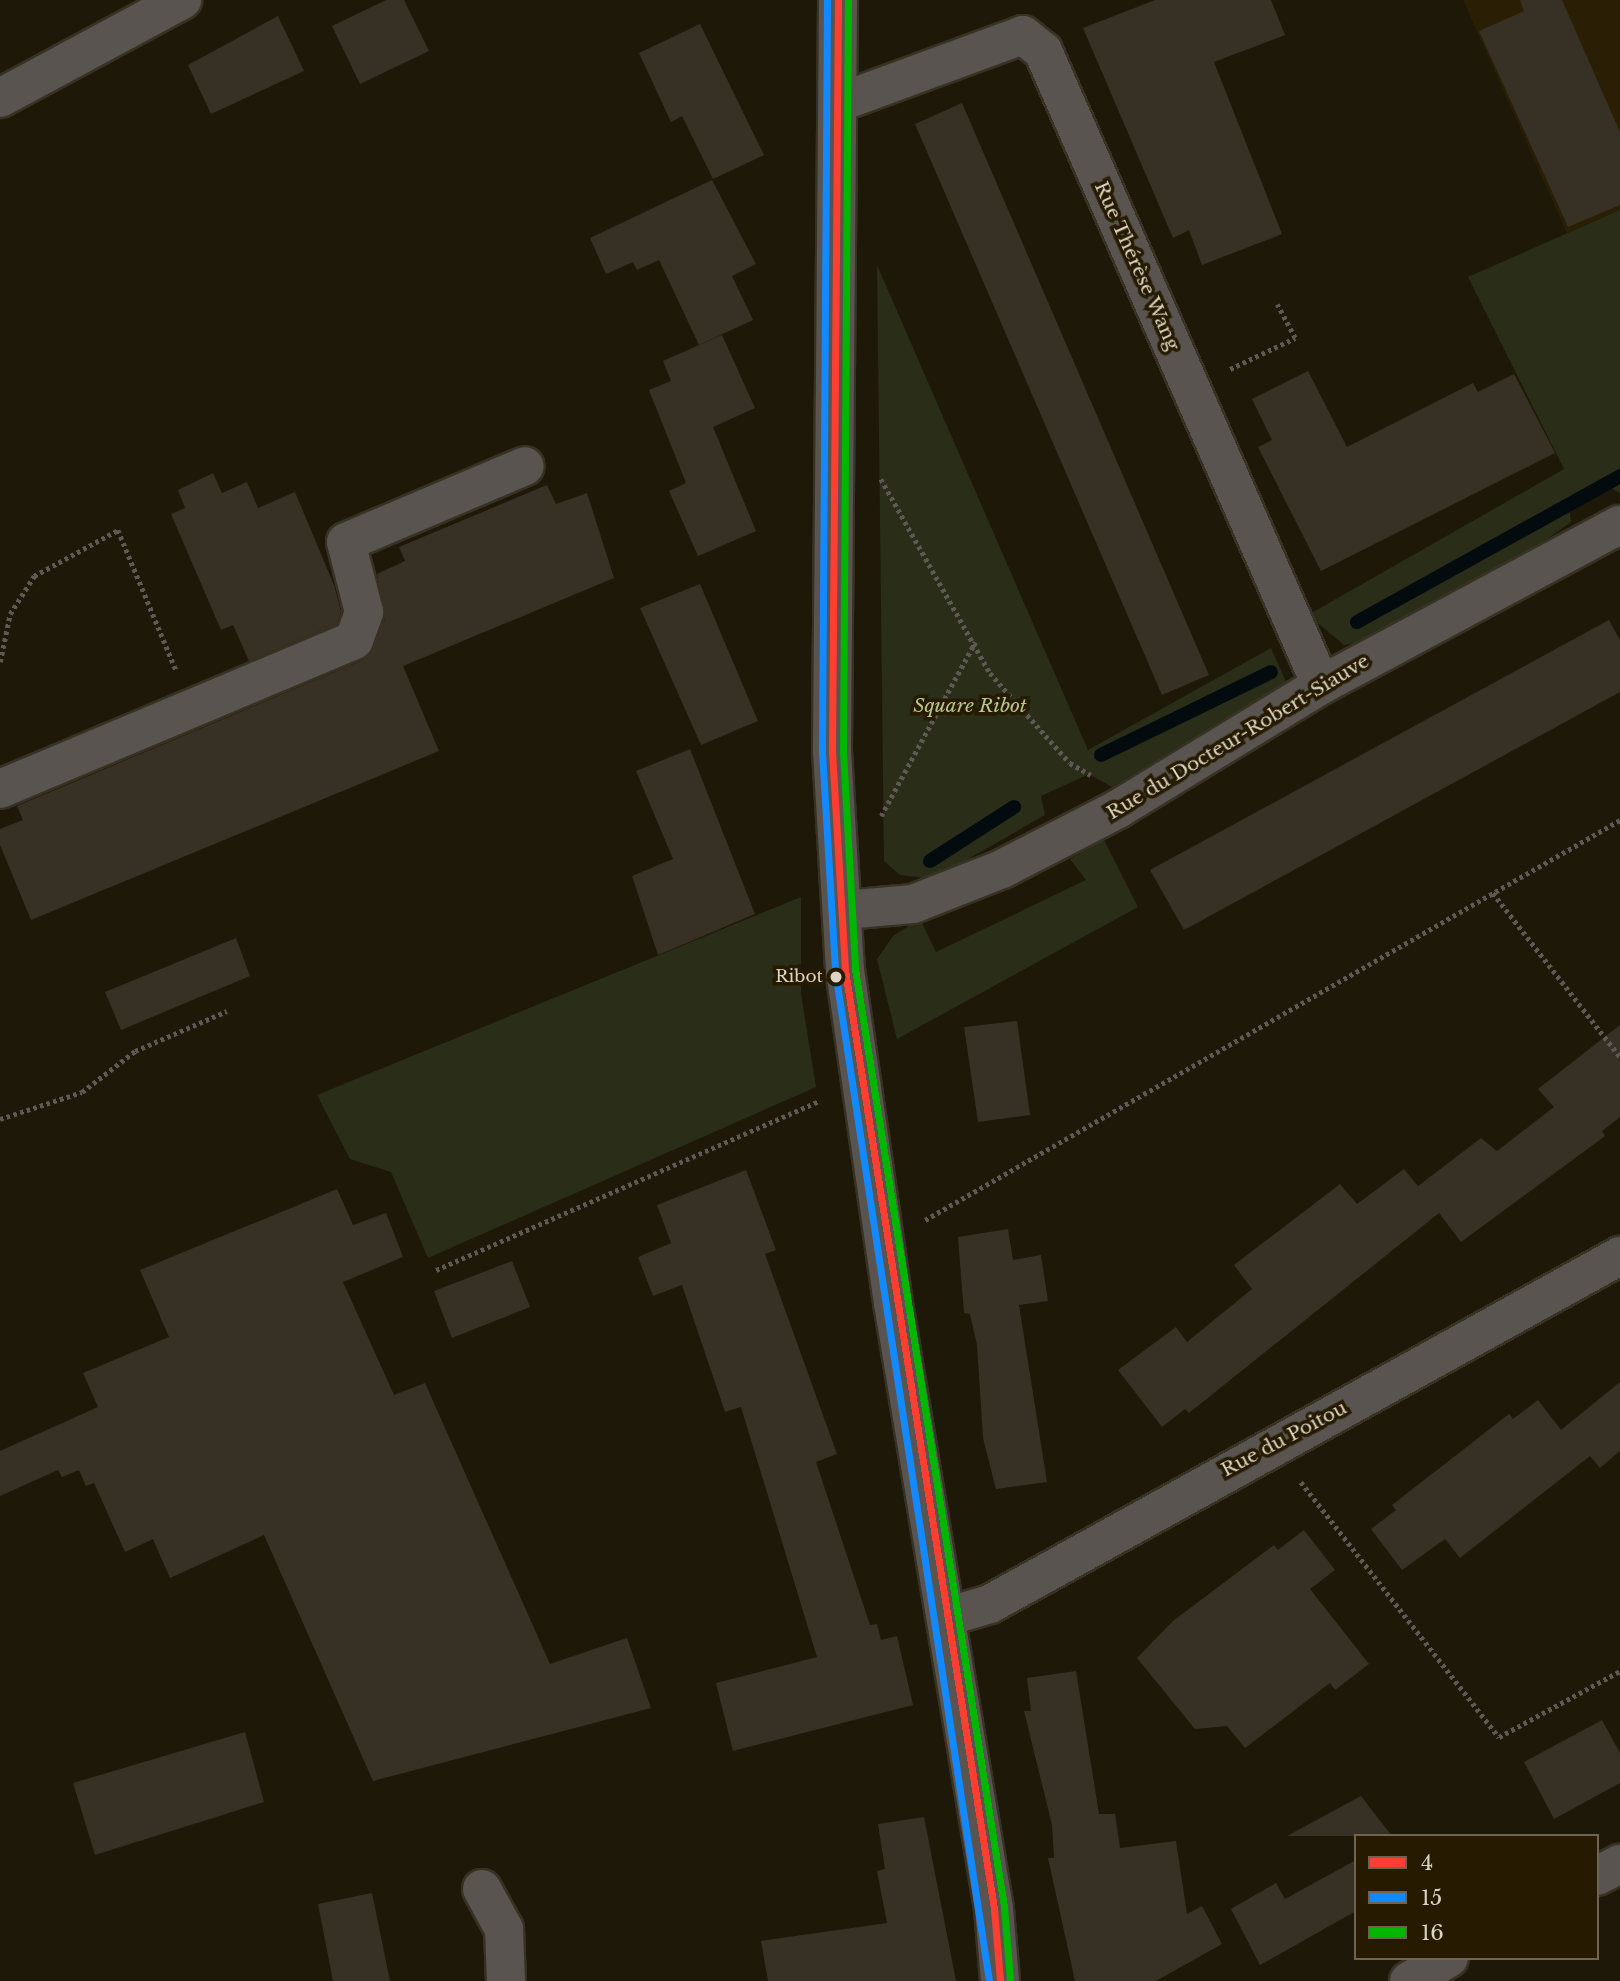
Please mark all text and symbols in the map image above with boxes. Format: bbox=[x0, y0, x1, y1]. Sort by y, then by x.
street label: Rue Thérèse Wang bbox=[1089, 177, 1185, 355]
street label: Rue du Docteur-Robert-Siauve bbox=[1103, 649, 1373, 825]
park label: Square Ribot bbox=[913, 695, 1027, 717]
place label: Ribot bbox=[775, 967, 823, 987]
marker: Ribot bbox=[829, 970, 843, 984]
street label: Rue du Poitou bbox=[1217, 1396, 1351, 1482]
legend bbox=[1354, 1834, 1599, 1960]
text: 4 bbox=[1421, 1850, 1433, 1876]
text: 15 bbox=[1421, 1885, 1442, 1911]
text: 16 bbox=[1421, 1920, 1444, 1946]

